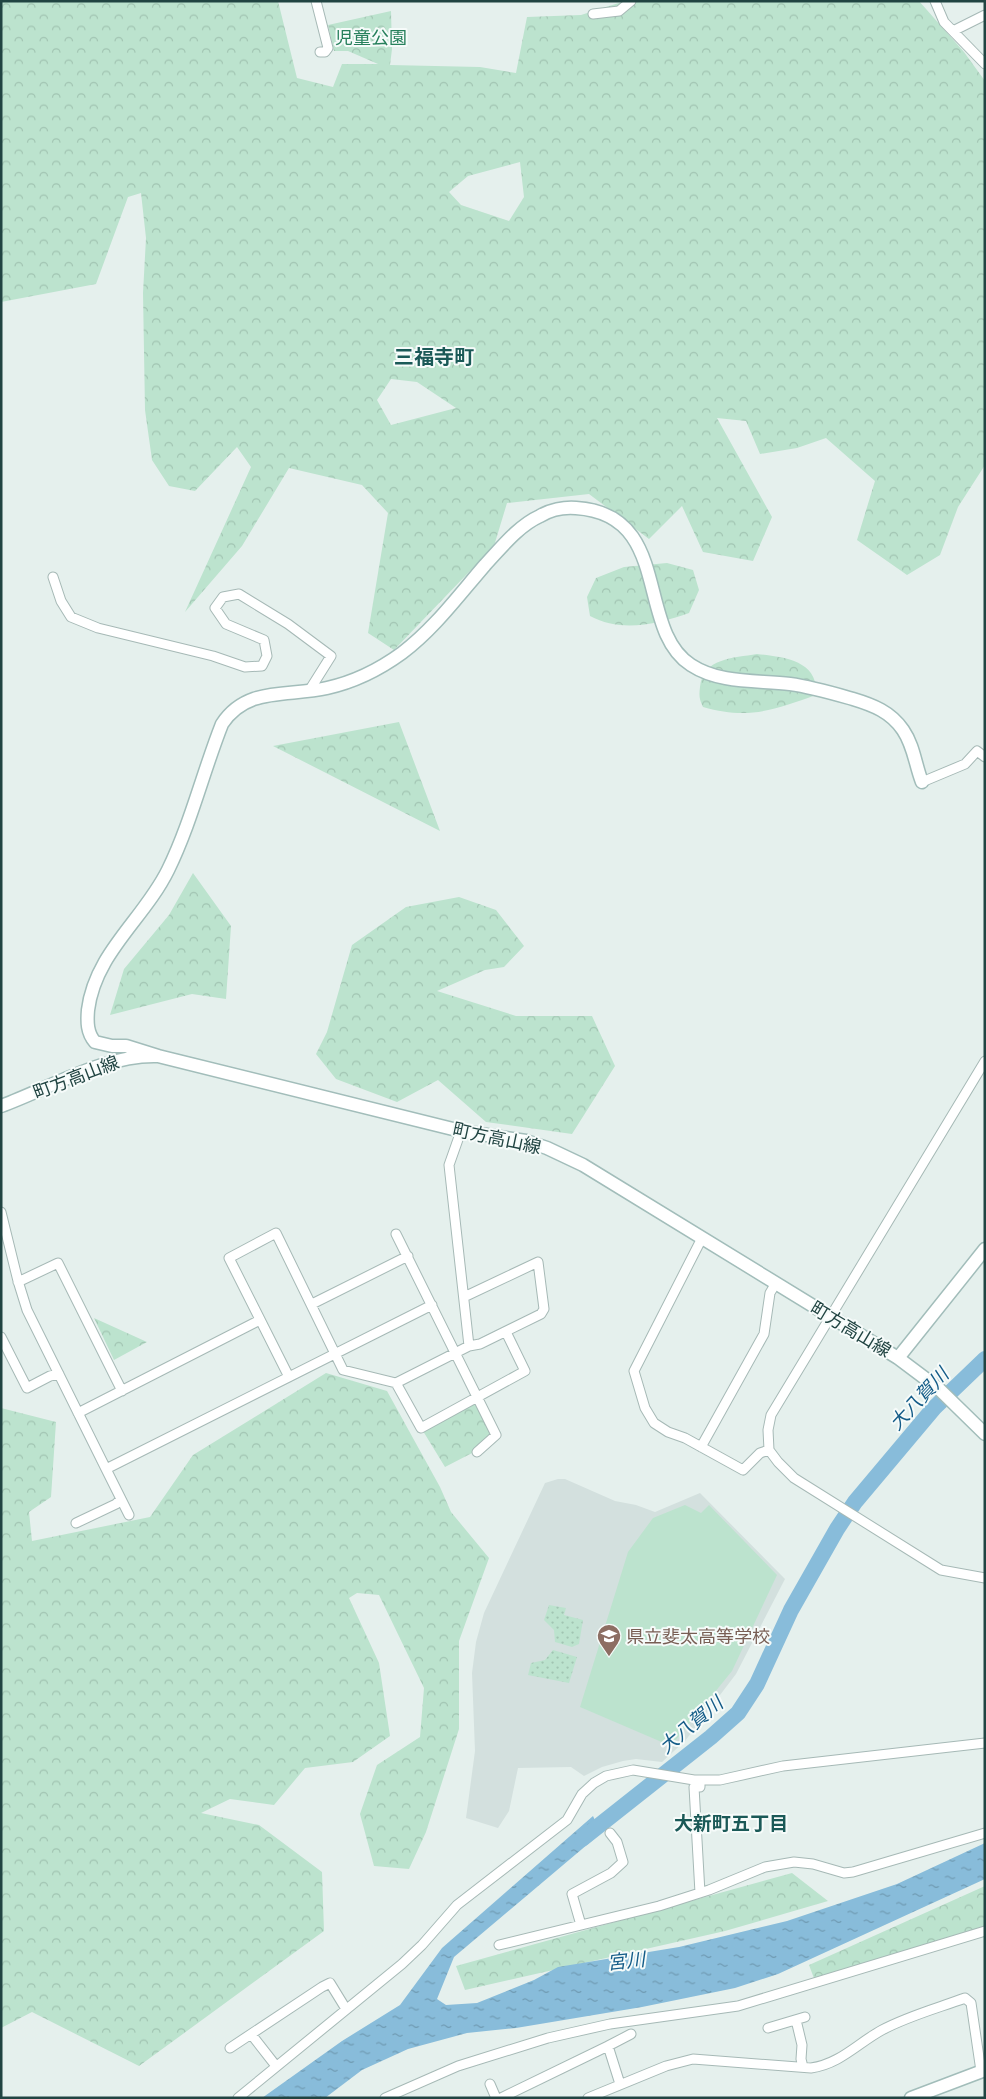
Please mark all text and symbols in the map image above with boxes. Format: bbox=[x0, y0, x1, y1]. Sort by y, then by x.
park label: 児童公園 bbox=[335, 26, 407, 49]
district label: 三福寺町 bbox=[394, 344, 474, 370]
street label: 町方高山線 bbox=[30, 1050, 122, 1104]
street label: 町方高山線 bbox=[451, 1117, 543, 1159]
street label: 町方高山線 bbox=[807, 1296, 895, 1362]
water label: 大八賀川 bbox=[884, 1361, 955, 1435]
school or university icon: 県立斐太高等学校 bbox=[596, 1623, 622, 1657]
place label: 県立斐太高等学校 bbox=[626, 1625, 770, 1648]
water label: 大八賀川 bbox=[654, 1690, 730, 1759]
district label: 大新町五丁目 bbox=[674, 1811, 788, 1836]
water label: 宮川 bbox=[606, 1946, 648, 1975]

